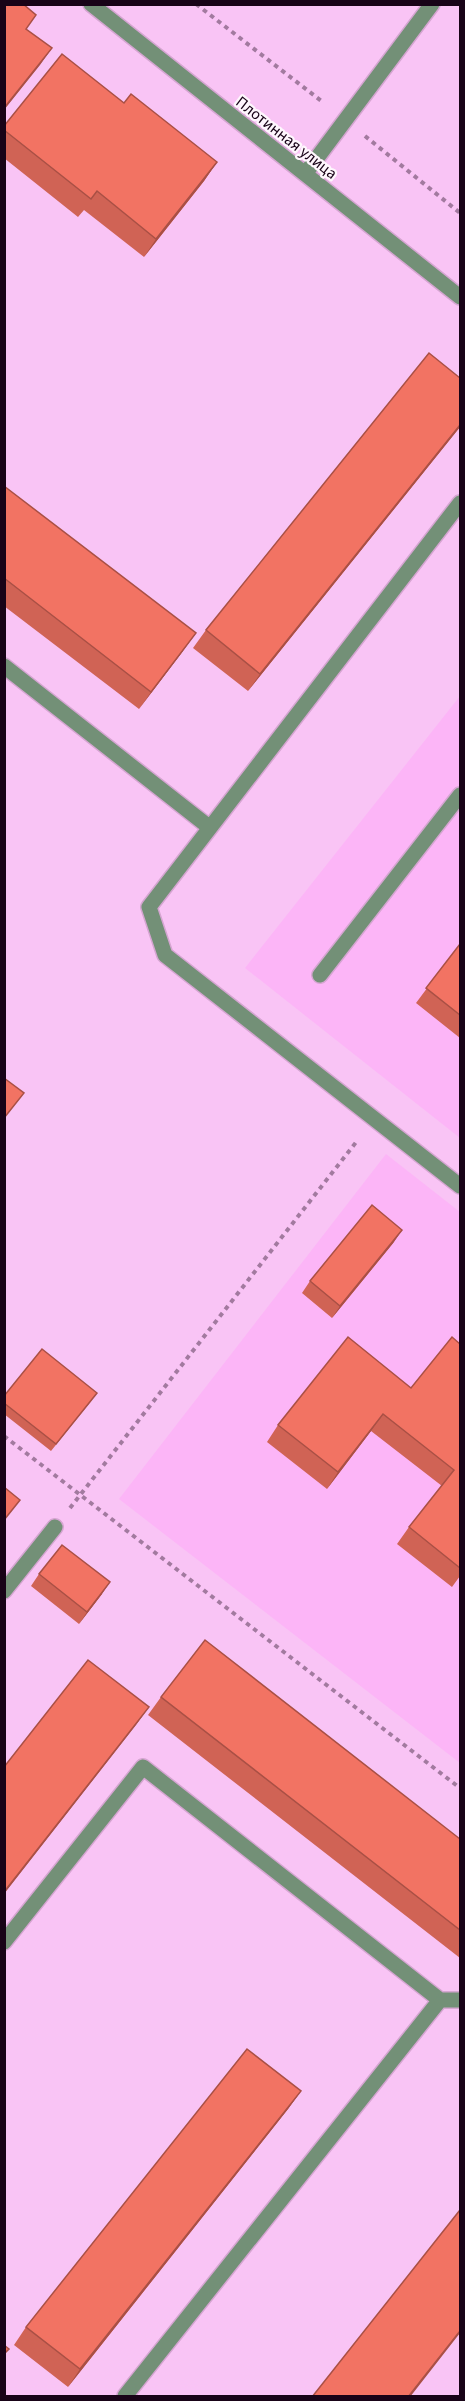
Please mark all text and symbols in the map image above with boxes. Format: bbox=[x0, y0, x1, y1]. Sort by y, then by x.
street label: Плотинная улица bbox=[231, 91, 342, 184]

